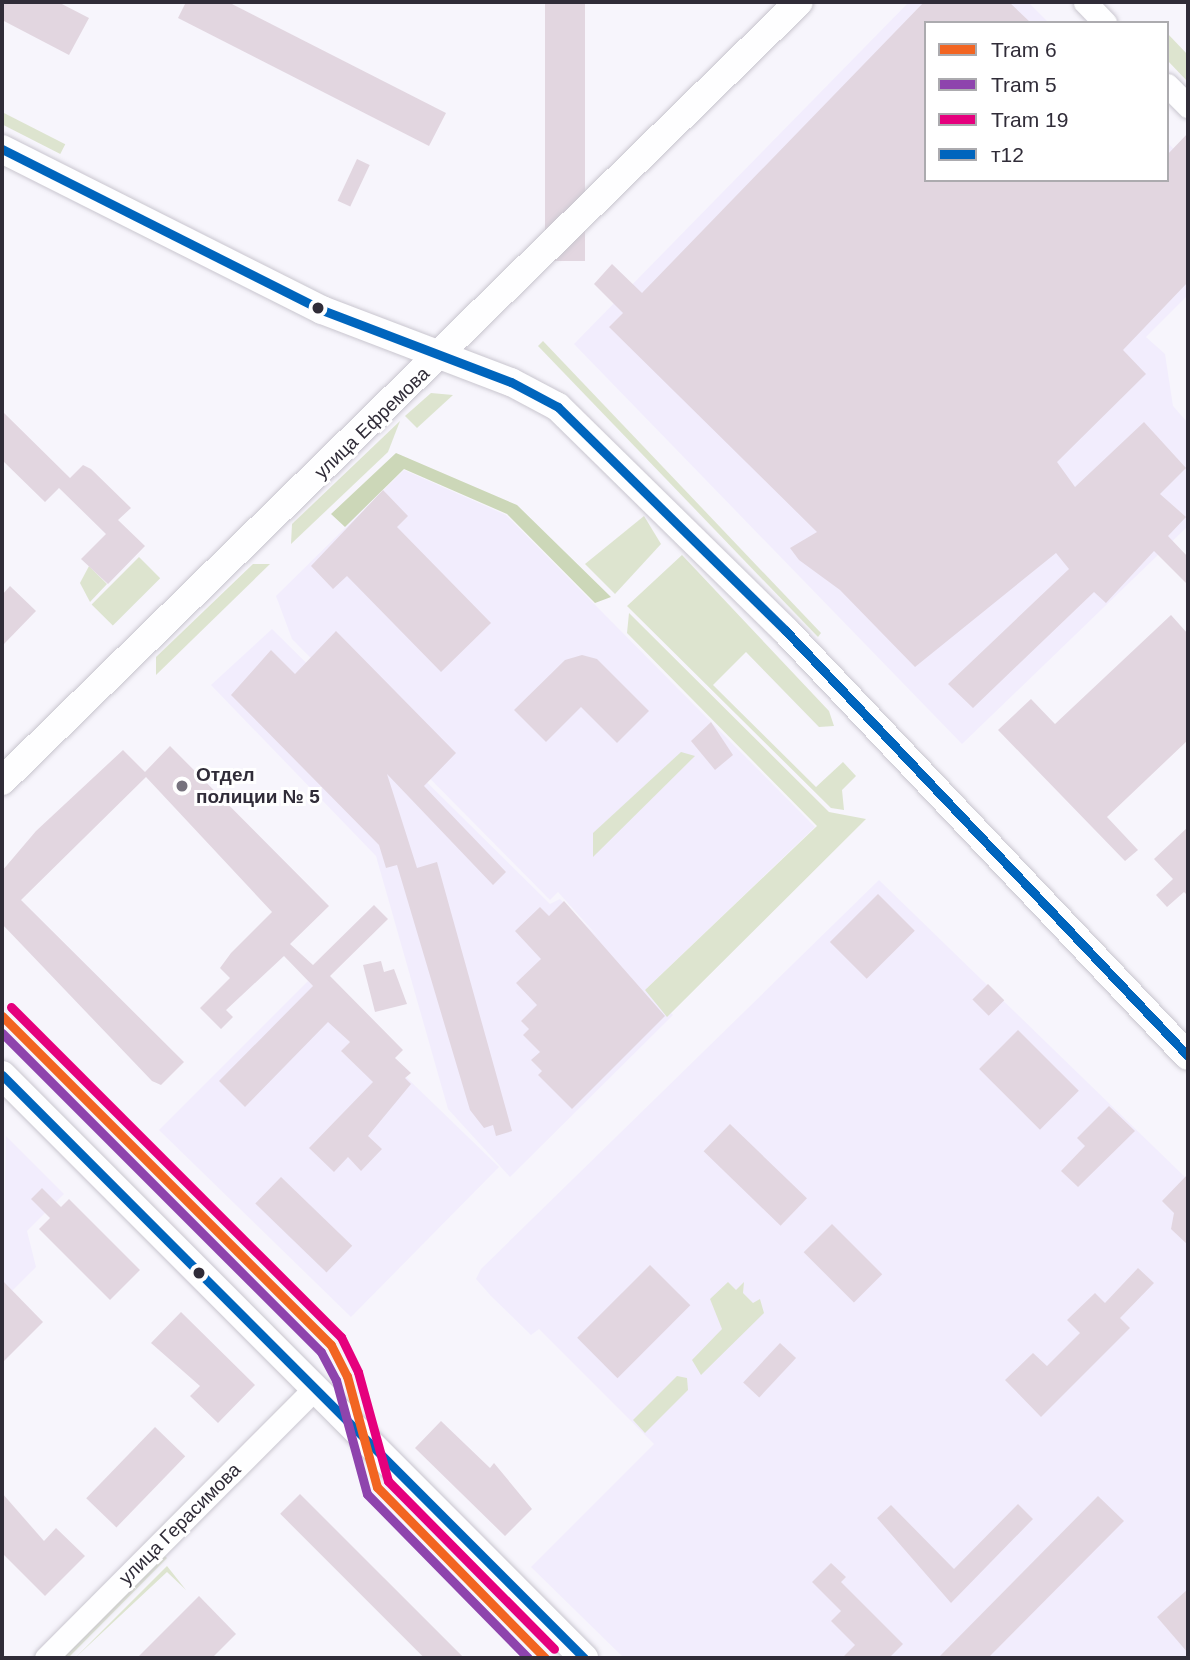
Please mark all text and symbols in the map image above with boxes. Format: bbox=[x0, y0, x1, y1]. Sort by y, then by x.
legend bbox=[924, 21, 1169, 182]
text: Tram 6 bbox=[991, 38, 1057, 61]
text: Tram 5 bbox=[991, 73, 1057, 96]
text: Tram 19 bbox=[991, 108, 1068, 131]
text: т12 bbox=[991, 143, 1024, 166]
unlabelled marker bbox=[311, 301, 325, 315]
street label: улица Ефремова bbox=[310, 362, 434, 484]
place label: Отдел полиции № 5 bbox=[196, 764, 320, 808]
marker: Отдел полиции № 5 bbox=[174, 778, 190, 794]
unlabelled marker bbox=[192, 1266, 206, 1280]
street label: улица Герасимова bbox=[115, 1459, 245, 1589]

